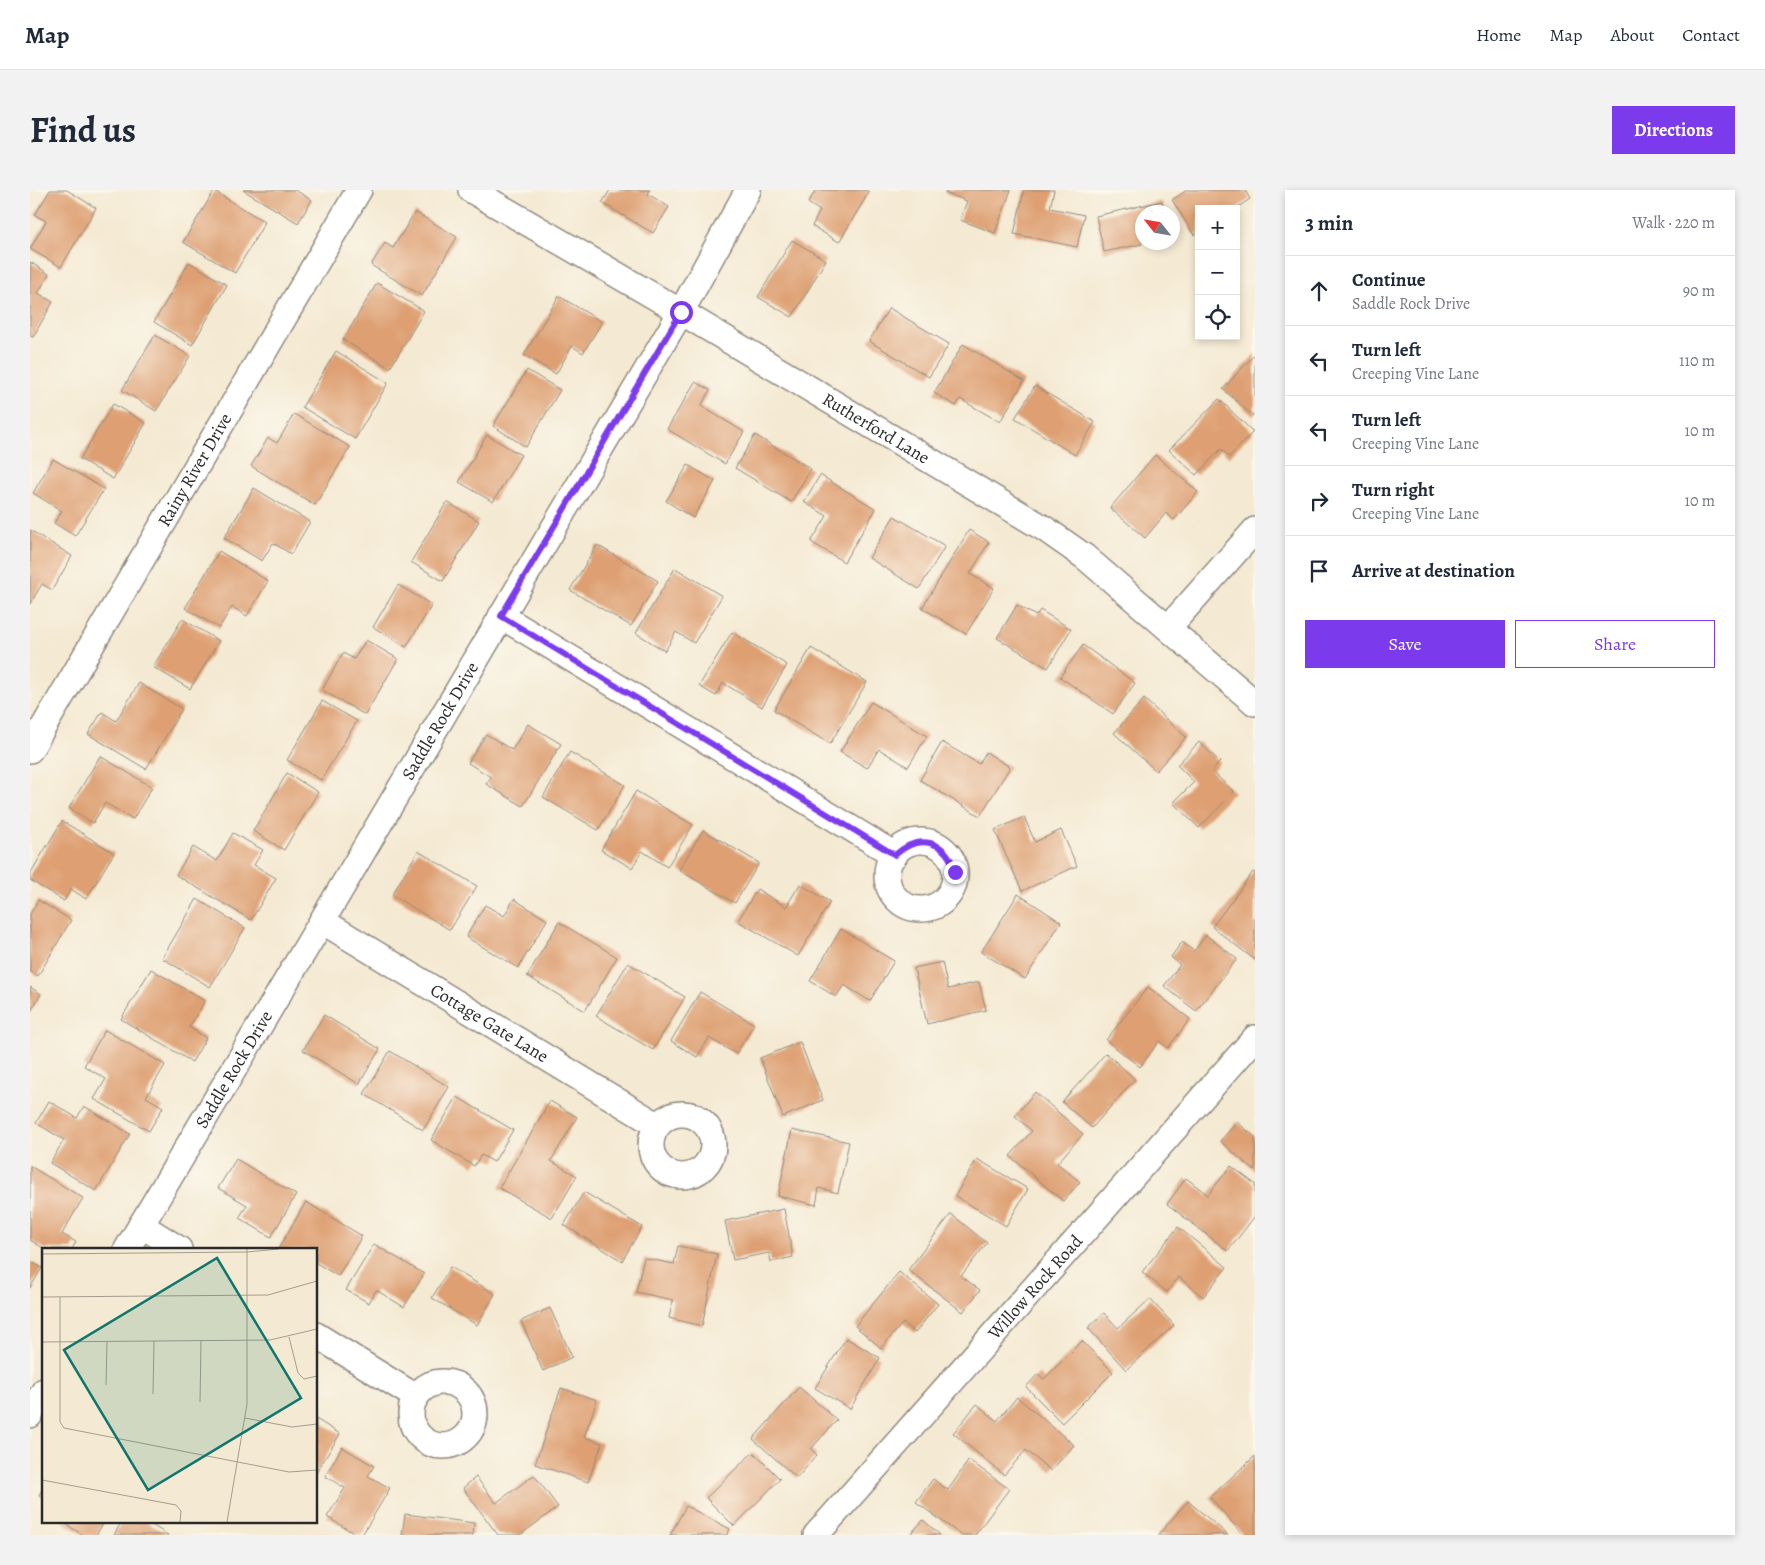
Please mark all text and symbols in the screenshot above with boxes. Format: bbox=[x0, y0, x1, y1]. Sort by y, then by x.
text: Map bbox=[25, 19, 69, 51]
text: Home bbox=[1476, 23, 1521, 47]
text: Map bbox=[1549, 23, 1582, 47]
text: About bbox=[1610, 23, 1654, 47]
text: Contact bbox=[1682, 23, 1740, 47]
text: Find us bbox=[30, 106, 136, 154]
button: Directions bbox=[1612, 106, 1735, 154]
north arrow bbox=[1135, 205, 1180, 250]
map controls bbox=[1195, 205, 1240, 340]
button: + bbox=[1195, 205, 1240, 250]
text: 3 min bbox=[1305, 209, 1353, 237]
text: Walk · 220 m bbox=[1632, 212, 1715, 234]
button: − bbox=[1195, 250, 1240, 295]
text: Continue bbox=[1352, 267, 1426, 293]
icon: ahead bbox=[1305, 277, 1333, 305]
text: 90 m bbox=[1683, 280, 1715, 302]
text: Saddle Rock Drive bbox=[1352, 293, 1470, 315]
button: locate bbox=[1195, 295, 1240, 340]
route start bbox=[670, 301, 693, 324]
text: Turn left bbox=[1352, 337, 1421, 363]
icon: left bbox=[1305, 347, 1333, 375]
text: 110 m bbox=[1679, 350, 1715, 372]
text: Creeping Vine Lane bbox=[1352, 363, 1479, 385]
street label: Rutherford Lane bbox=[818, 387, 934, 470]
text: Turn left bbox=[1352, 407, 1421, 433]
street label: Rainy River Drive bbox=[152, 409, 237, 531]
icon: left bbox=[1305, 417, 1333, 445]
text: 10 m bbox=[1685, 420, 1715, 442]
text: Creeping Vine Lane bbox=[1352, 433, 1479, 455]
text: Turn right bbox=[1352, 477, 1434, 503]
icon: right bbox=[1305, 487, 1333, 515]
text: 10 m bbox=[1685, 490, 1715, 512]
text: Creeping Vine Lane bbox=[1352, 503, 1479, 525]
icon: arrive bbox=[1305, 557, 1333, 585]
text: Arrive at destination bbox=[1352, 558, 1515, 584]
button: Save bbox=[1305, 620, 1505, 668]
button: Share bbox=[1515, 620, 1715, 668]
street label: Saddle Rock Drive bbox=[396, 657, 484, 784]
route end bbox=[944, 861, 967, 884]
street label: Cottage Gate Lane bbox=[426, 978, 553, 1068]
street label: Saddle Rock Drive bbox=[189, 1006, 278, 1133]
street label: Willow Rock Road bbox=[982, 1229, 1088, 1345]
inset map bbox=[42, 1248, 318, 1522]

